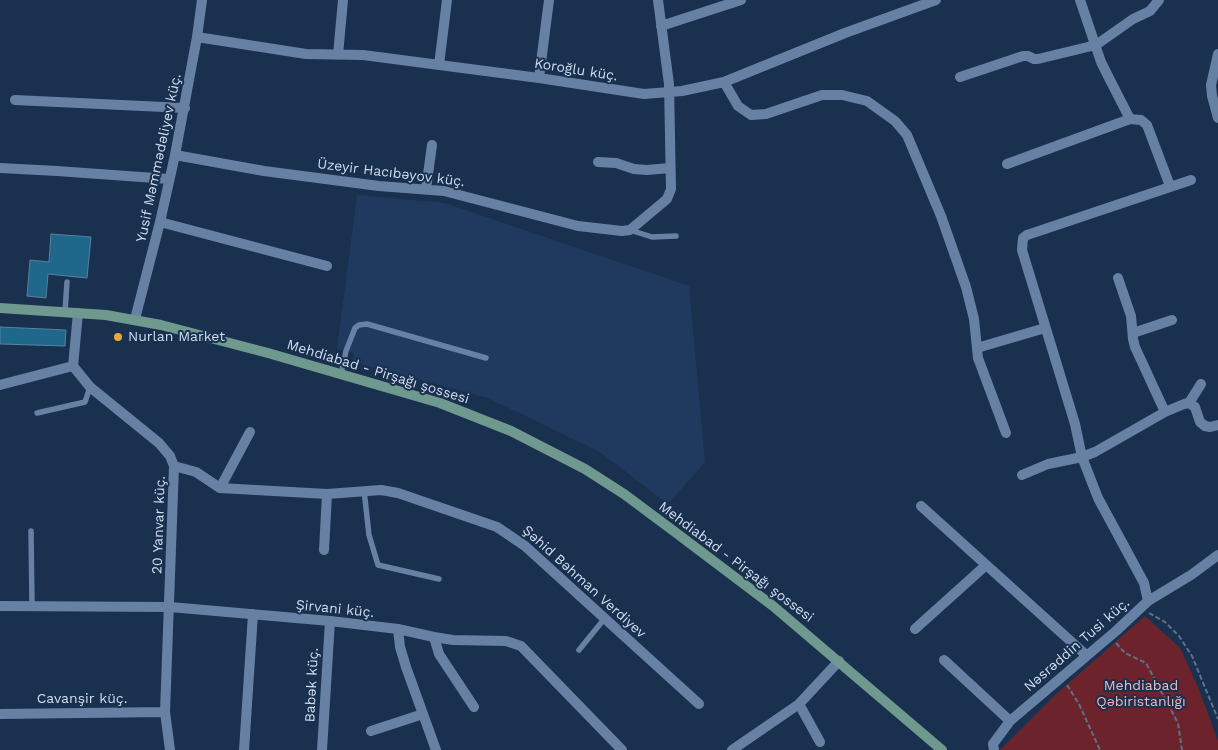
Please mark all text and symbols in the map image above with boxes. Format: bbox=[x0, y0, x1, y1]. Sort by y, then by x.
street label: Koroğlu küç. bbox=[533, 55, 619, 85]
street label: Yusif Məmmədəliyev küç. bbox=[133, 72, 185, 244]
street label: Üzeyir Hacıbəyov küç. bbox=[316, 156, 466, 190]
place label: Nurlan Market bbox=[128, 329, 225, 345]
marker: Nurlan Market bbox=[112, 331, 124, 343]
street label: Mehdiabad - Pirşağı şossesi bbox=[285, 336, 471, 408]
street label: 20 Yanvar küç. bbox=[149, 475, 169, 575]
street label: Mehdiabad - Pirşağı şossesi bbox=[655, 498, 817, 626]
street label: Şəhid Bəhman Verdiyev bbox=[519, 522, 649, 642]
street label: Nəsrəddin Tusi küç. bbox=[1021, 595, 1133, 695]
street label: Şirvani küç. bbox=[295, 597, 375, 621]
street label: Babək küç. bbox=[302, 647, 322, 723]
park label: Mehdiabad Qəbiristanlığı bbox=[1096, 678, 1186, 710]
street label: Cavanşir küç. bbox=[37, 691, 127, 707]

